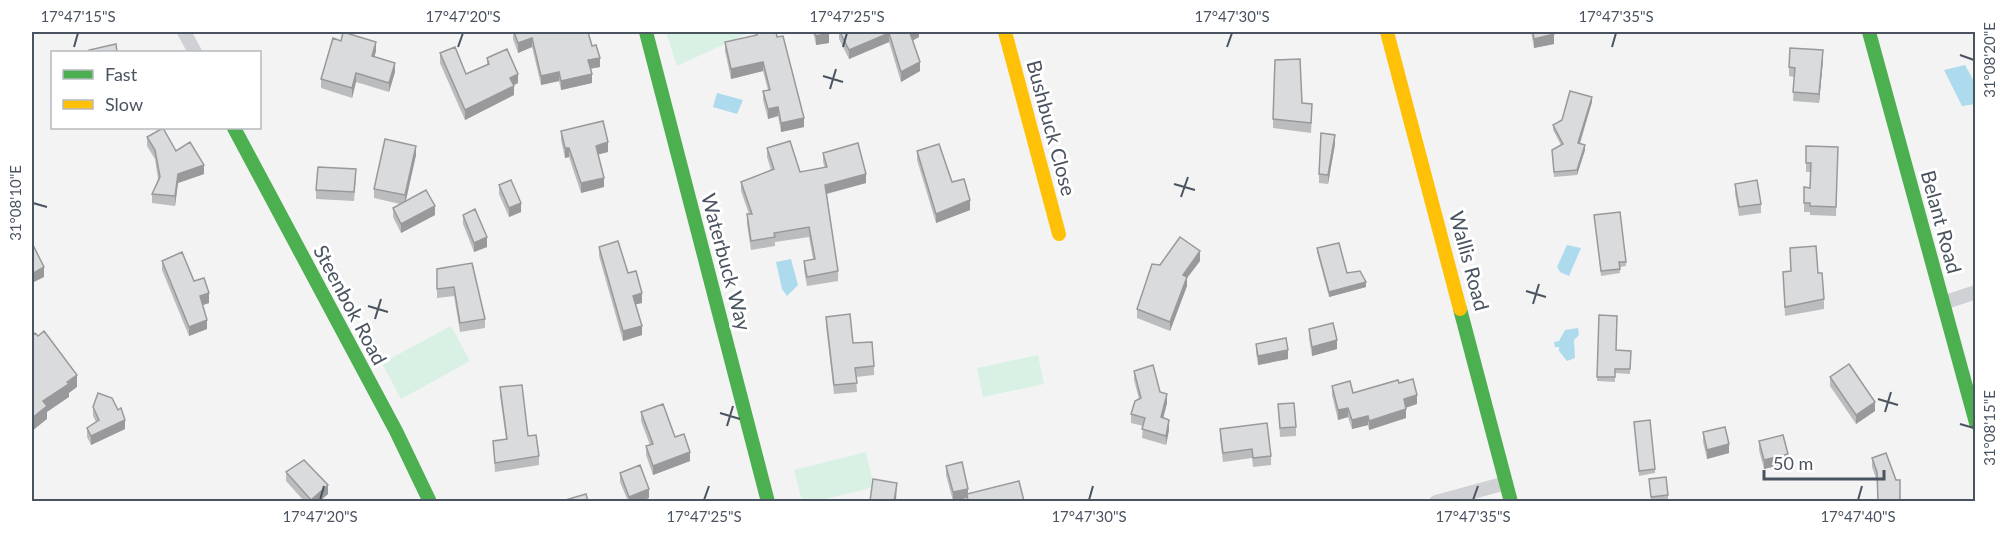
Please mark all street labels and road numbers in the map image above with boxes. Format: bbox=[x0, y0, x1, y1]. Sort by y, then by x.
street label: Bushbuck Close bbox=[1022, 57, 1082, 198]
street label: Belant Road bbox=[1917, 168, 1967, 276]
street label: Waterbuck Way bbox=[697, 191, 757, 334]
street label: Wallis Road bbox=[1445, 208, 1495, 313]
street label: Steenbok Road bbox=[309, 241, 392, 368]

